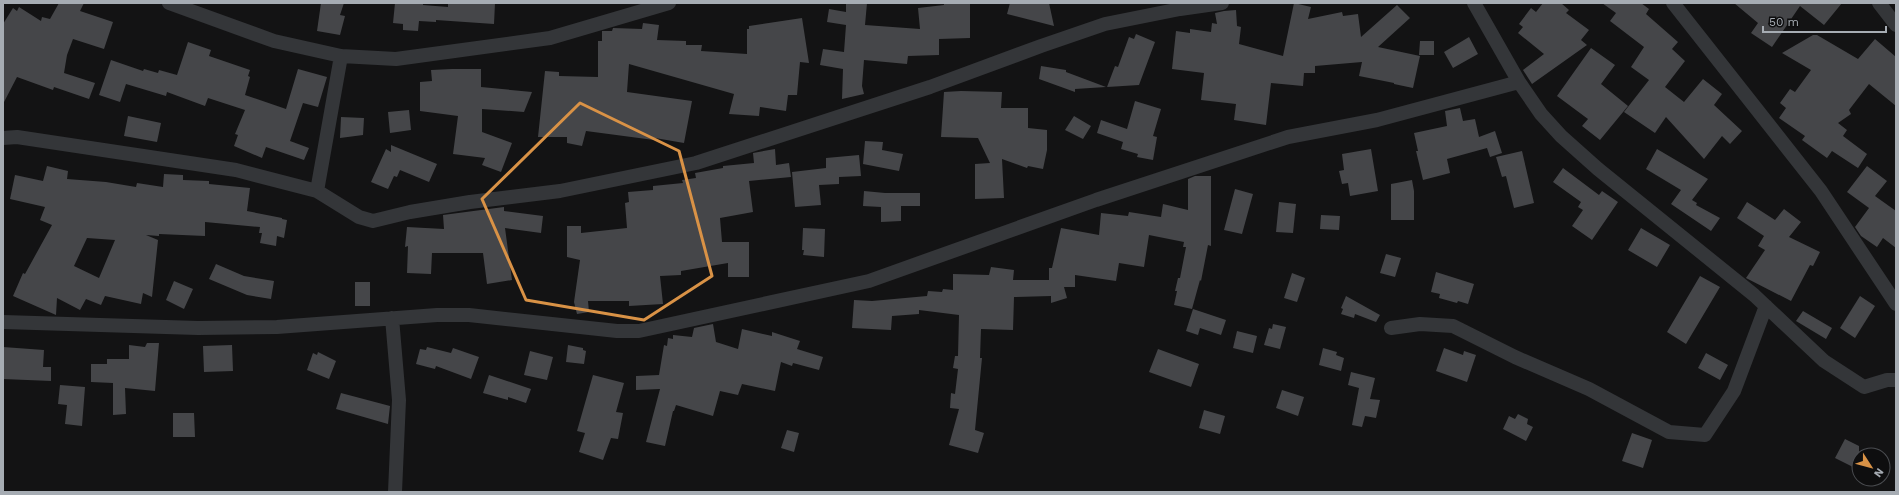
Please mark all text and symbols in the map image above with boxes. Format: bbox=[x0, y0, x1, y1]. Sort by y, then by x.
scale bar bbox=[1763, 8, 1886, 34]
text: 50 m bbox=[1769, 15, 1799, 29]
north arrow bbox=[1851, 447, 1891, 487]
text: N bbox=[1871, 465, 1886, 480]

